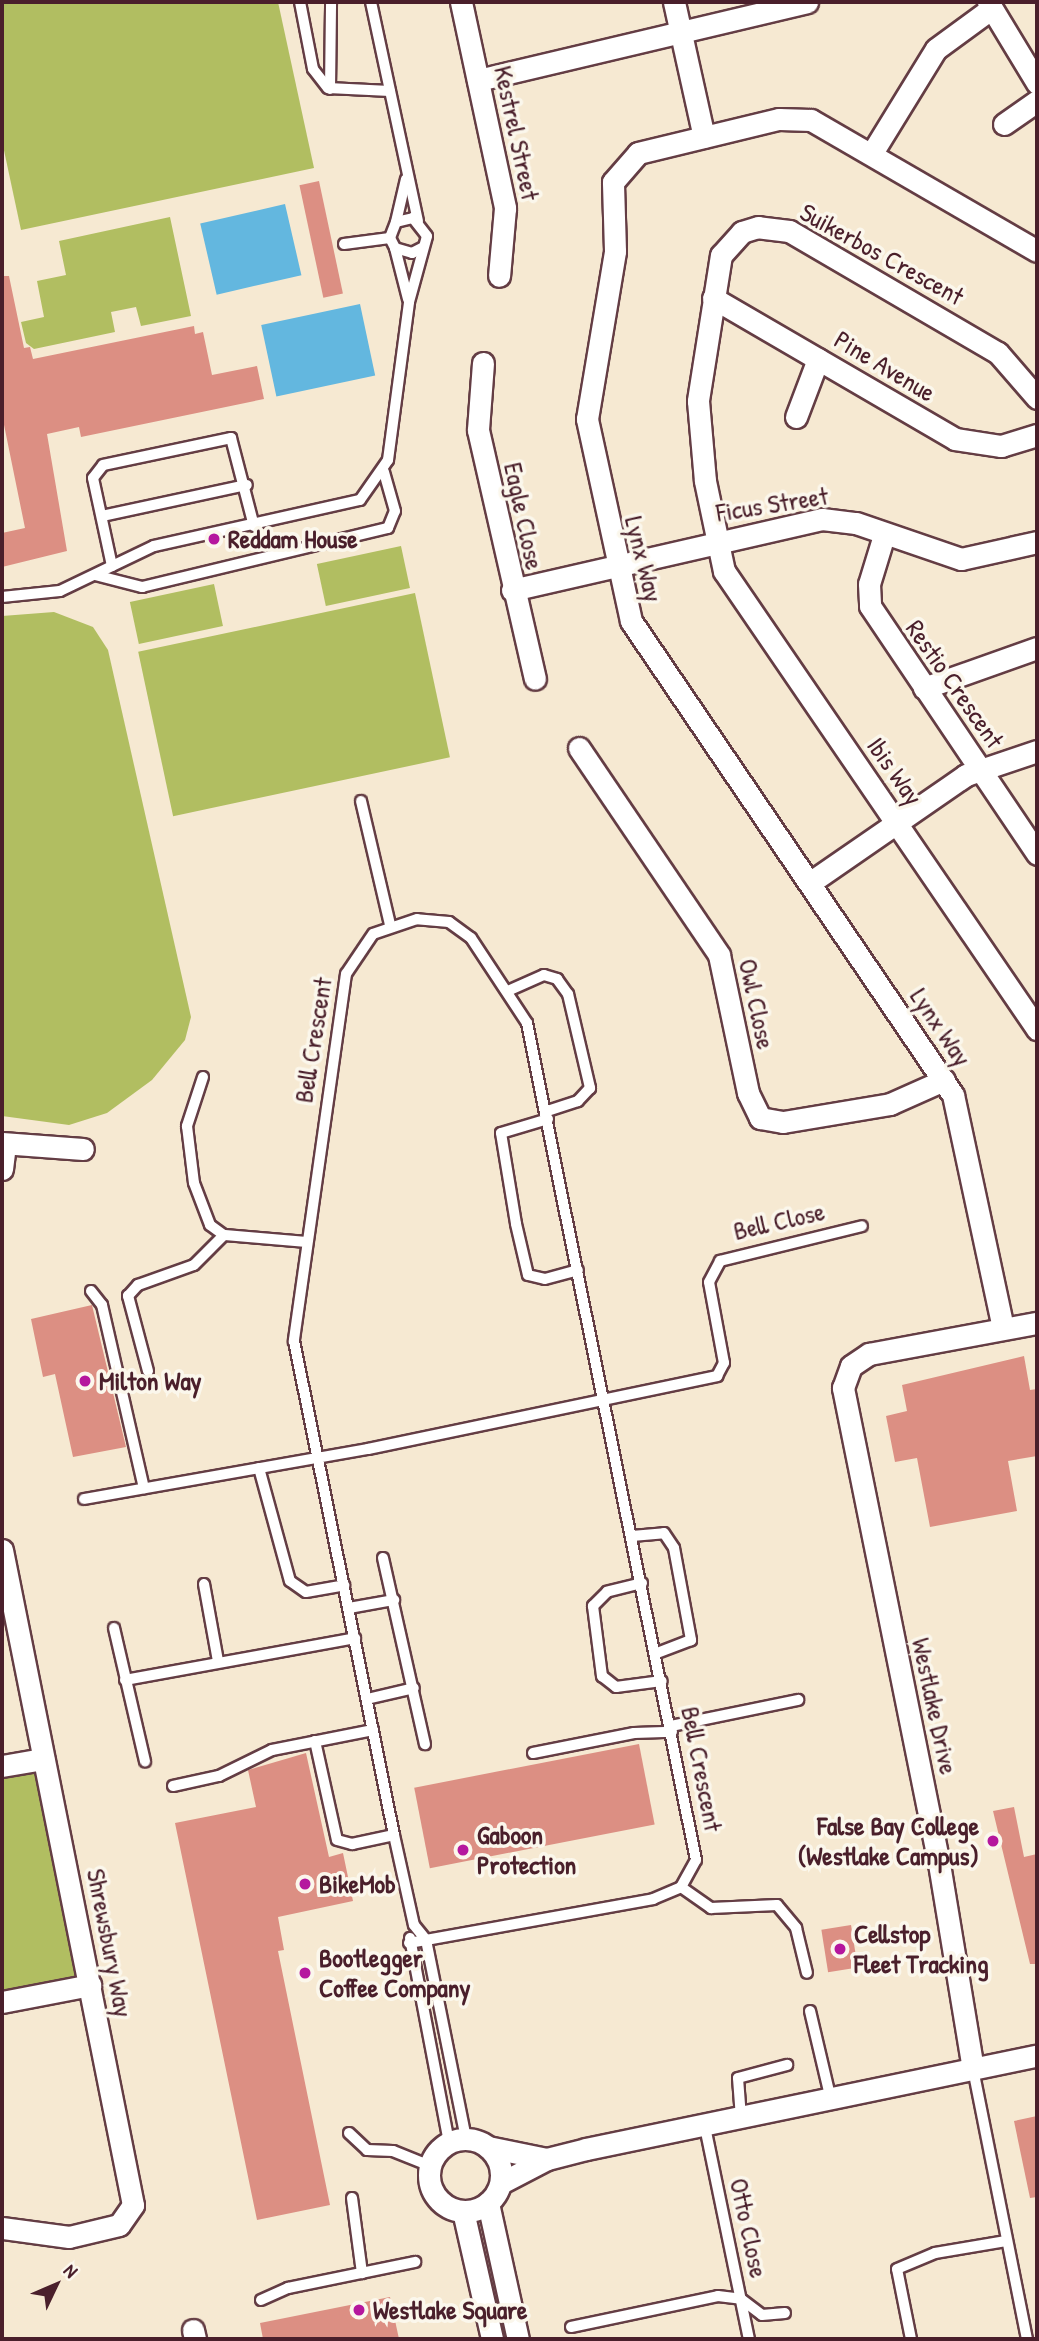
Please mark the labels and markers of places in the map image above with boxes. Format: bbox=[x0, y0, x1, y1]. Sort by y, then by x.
place label: Reddam House bbox=[228, 523, 358, 555]
marker: Reddam House bbox=[206, 531, 222, 547]
place label: Milton Way bbox=[99, 1365, 202, 1397]
marker: Milton Way bbox=[77, 1373, 93, 1389]
place label: False Bay College (Westlake Campus) bbox=[798, 1810, 979, 1871]
place label: Gaboon Protection bbox=[477, 1819, 576, 1881]
marker: False Bay College (Westlake Campus) bbox=[985, 1833, 1001, 1849]
marker: Gaboon Protection bbox=[455, 1842, 471, 1858]
place label: BikeMob bbox=[319, 1868, 396, 1900]
marker: BikeMob bbox=[297, 1876, 313, 1892]
place label: Cellstop Fleet Tracking bbox=[854, 1918, 989, 1980]
marker: Cellstop Fleet Tracking bbox=[832, 1941, 848, 1957]
place label: Bootlegger Coffee Company bbox=[319, 1942, 471, 2004]
marker: Bootlegger Coffee Company bbox=[297, 1965, 313, 1981]
place label: Westlake Square bbox=[373, 2294, 527, 2326]
marker: Westlake Square bbox=[351, 2302, 367, 2318]

